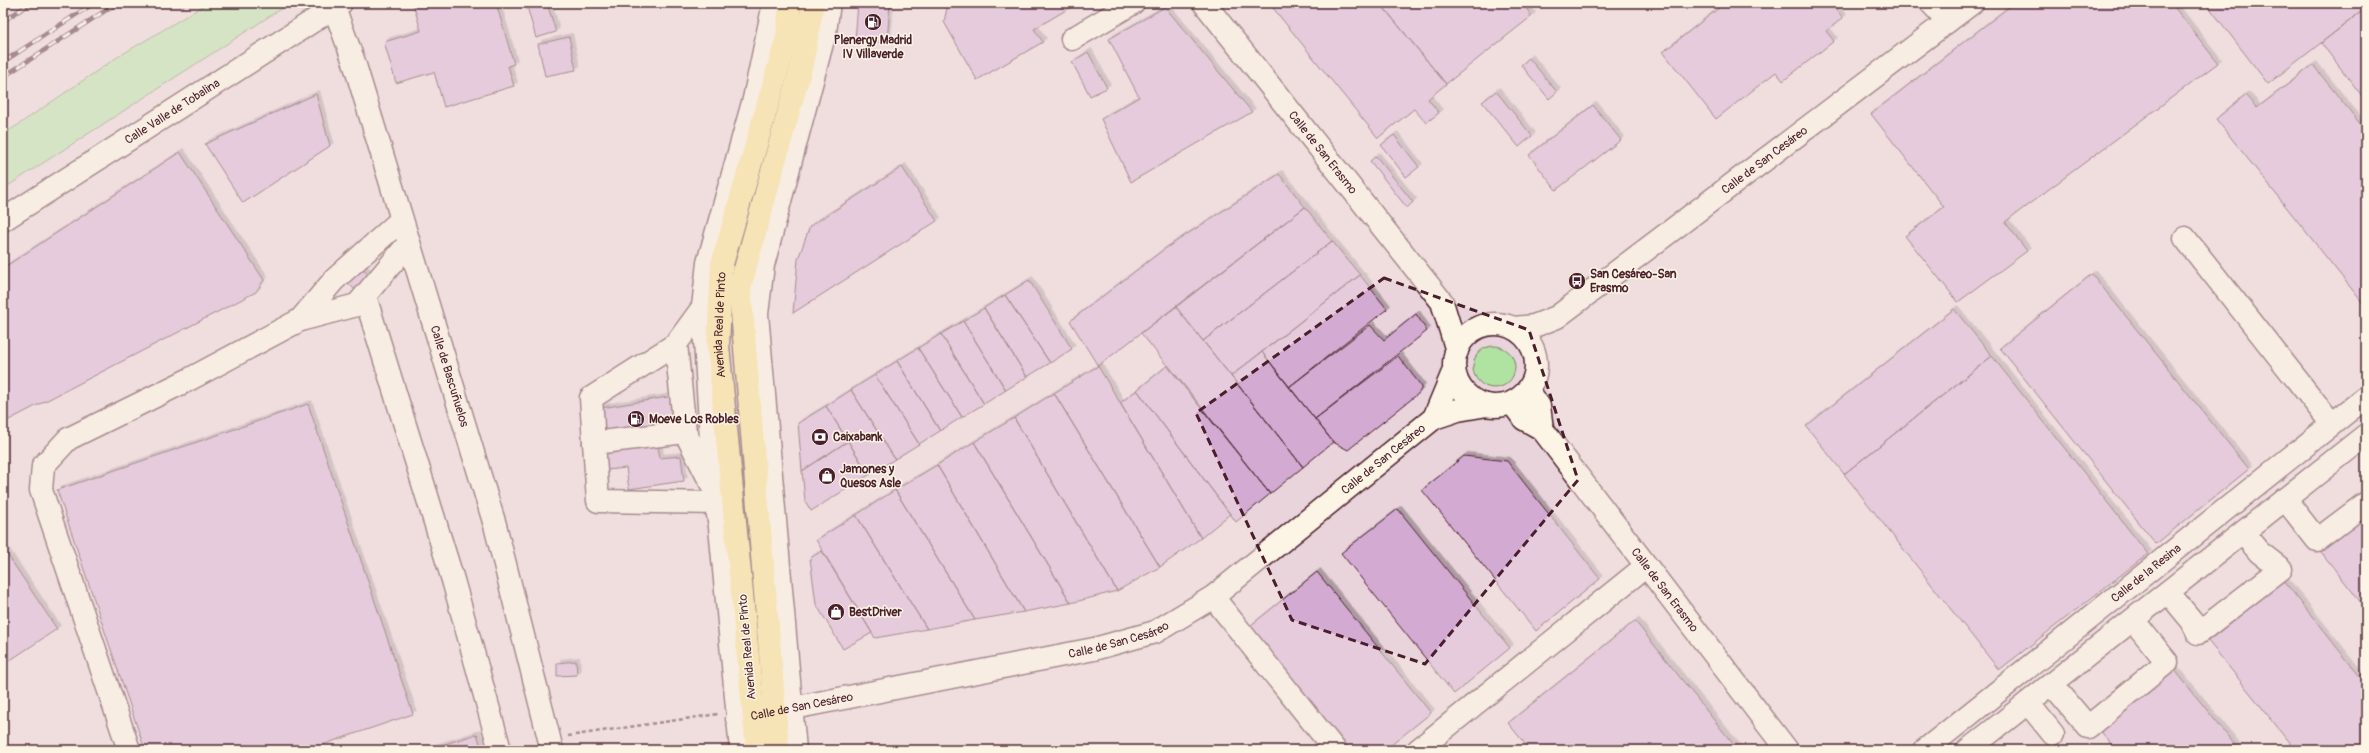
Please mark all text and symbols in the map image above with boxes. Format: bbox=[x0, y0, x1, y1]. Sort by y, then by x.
fuel station icon: Plenergy Madrid IV Villaverde bbox=[863, 12, 883, 32]
place label: Plenergy Madrid IV Villaverde bbox=[834, 33, 912, 62]
street label: Calle Valle de Tobalina bbox=[122, 76, 223, 148]
street label: Calle de San Erasmo bbox=[1285, 108, 1361, 198]
street label: Calle de San Cesáreo bbox=[1719, 123, 1811, 198]
place label: San Cesáreo-San Erasmo bbox=[1590, 267, 1677, 296]
street label: Avenida Real de Pinto bbox=[711, 271, 730, 379]
bus stop icon: San Cesáreo-San Erasmo bbox=[1567, 271, 1587, 291]
street label: Calle de Bascuñuelos bbox=[427, 324, 472, 430]
fuel station icon: Moeve Los Robles bbox=[626, 409, 646, 429]
place label: Moeve Los Robles bbox=[649, 412, 739, 427]
street label: Calle de San Cesáreo bbox=[1338, 421, 1429, 498]
bank icon: Caixabank bbox=[810, 427, 830, 447]
place label: Caixabank bbox=[833, 430, 884, 445]
place label: Jamones y Quesos Asle bbox=[840, 462, 902, 491]
shop icon: Jamones y Quesos Asle bbox=[817, 466, 837, 486]
street label: Calle de la Resina bbox=[2108, 541, 2185, 606]
street label: Calle de San Erasmo bbox=[1627, 545, 1702, 636]
street label: Avenida Real de Pinto bbox=[735, 593, 760, 700]
shop icon: BestDriver bbox=[826, 602, 846, 622]
place label: BestDriver bbox=[849, 605, 903, 620]
street label: Calle de San Cesáreo bbox=[1067, 618, 1172, 662]
street label: Calle de San Cesáreo bbox=[749, 689, 855, 724]

